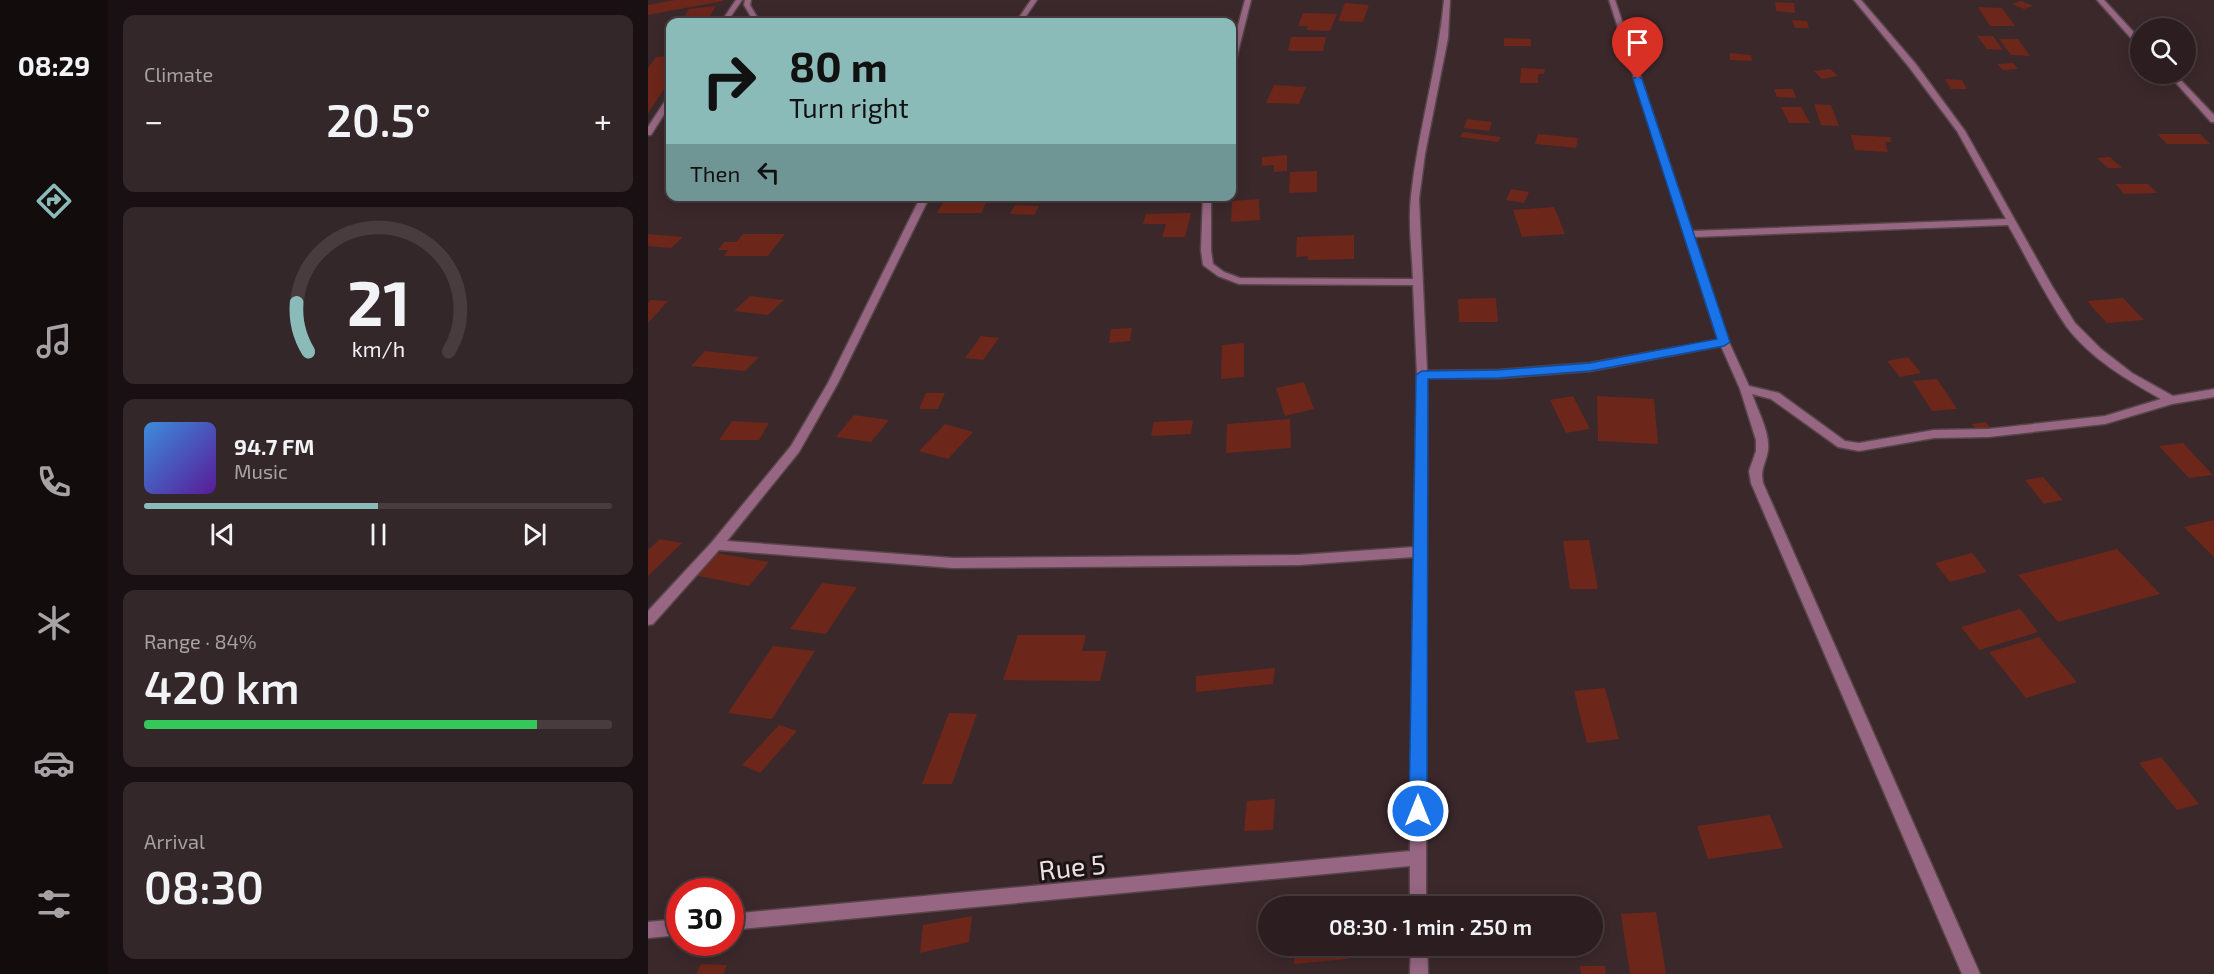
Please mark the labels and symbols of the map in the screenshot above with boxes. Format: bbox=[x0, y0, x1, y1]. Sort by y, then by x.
pin bbox=[1612, 17, 1663, 79]
position arrow bbox=[1386, 779, 1450, 843]
street label: Rue 5 bbox=[1037, 847, 1107, 885]
speed limit sign: 30 bbox=[666, 878, 744, 956]

